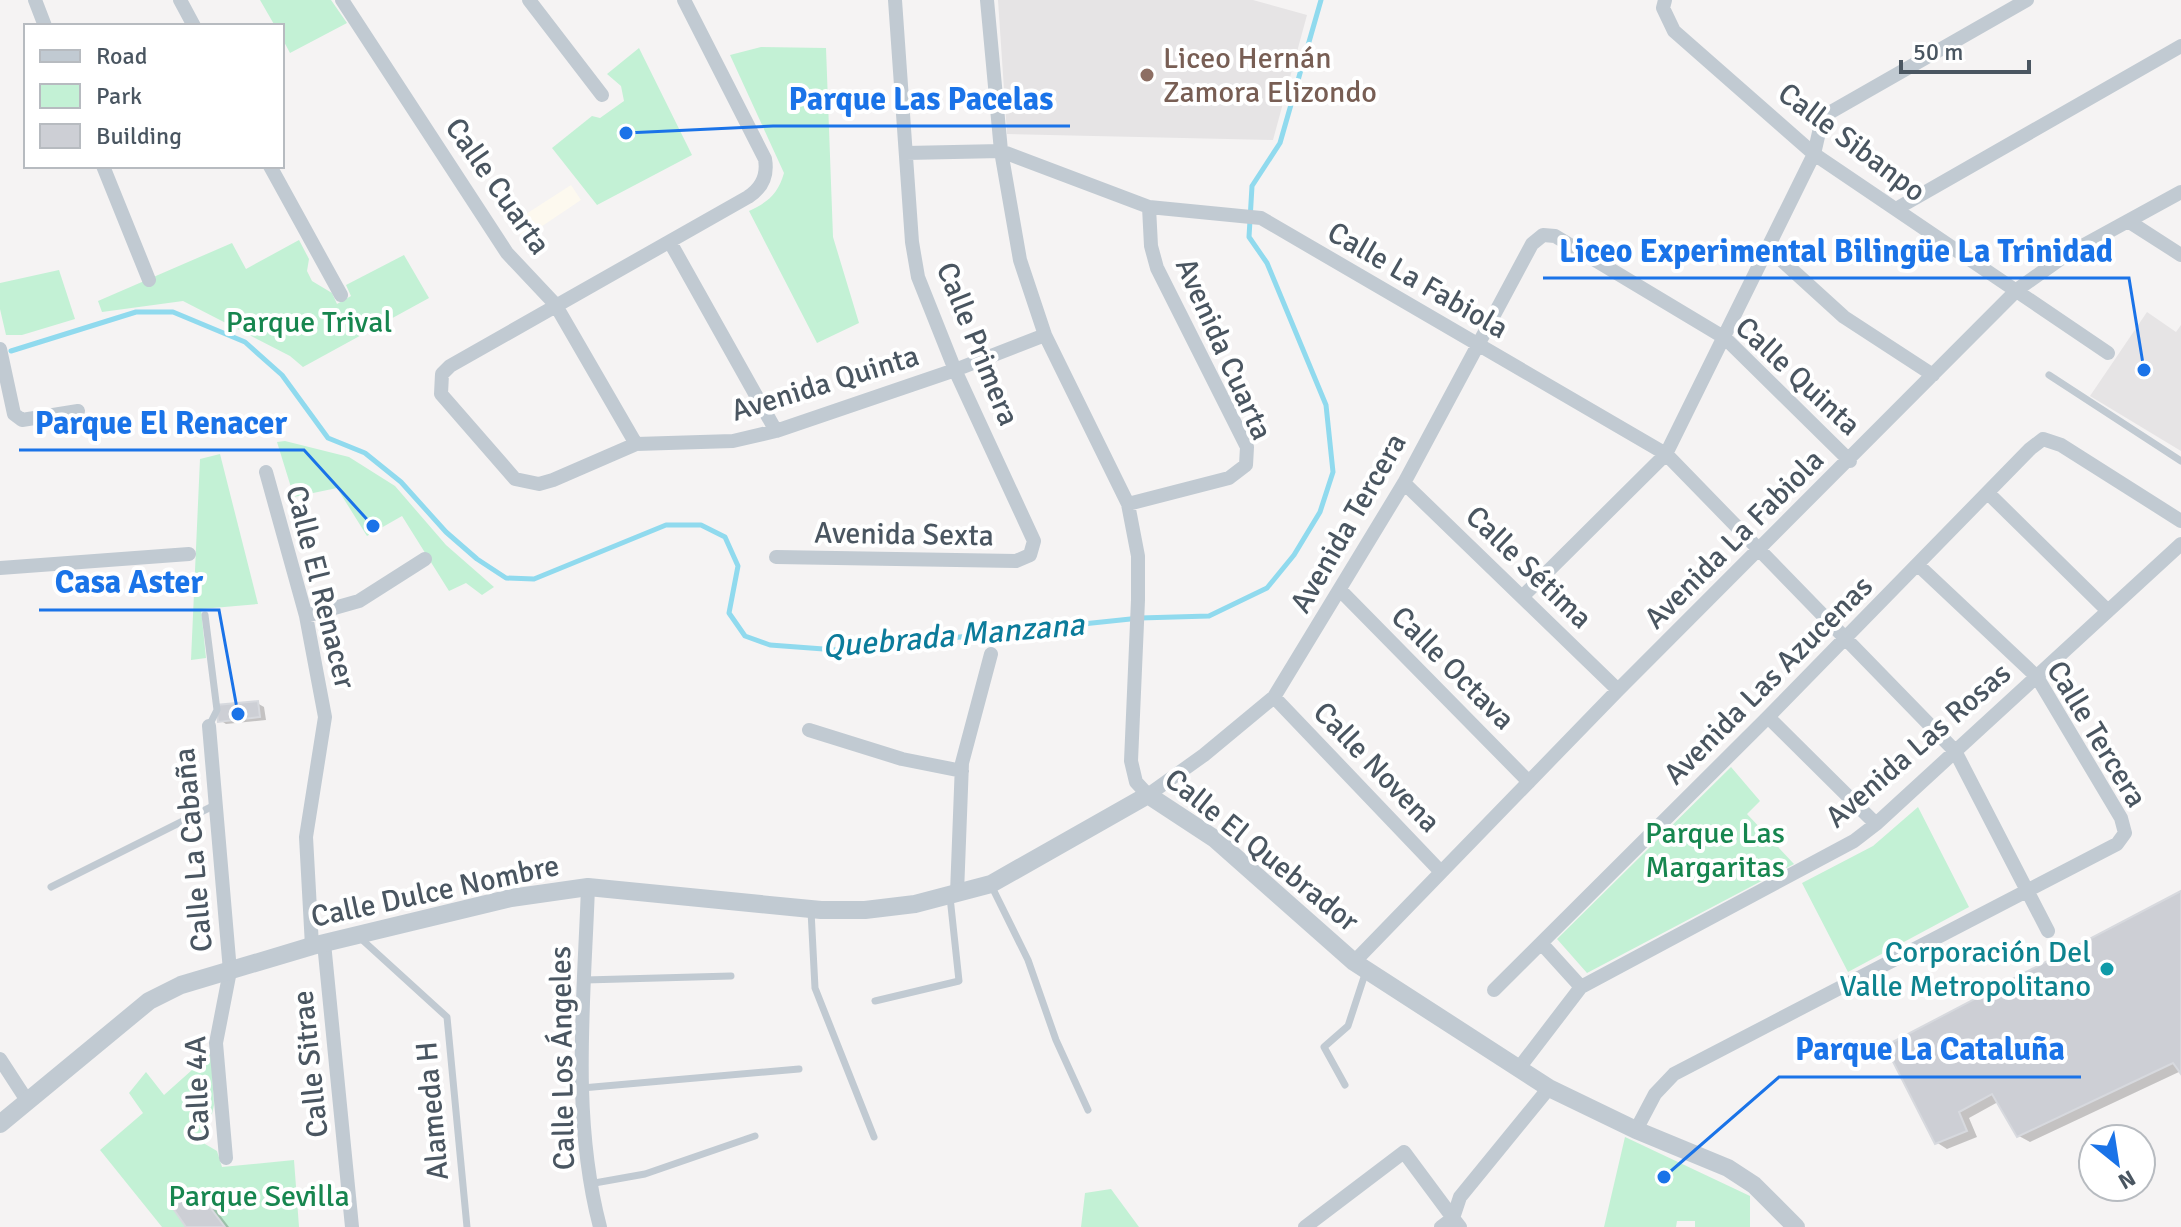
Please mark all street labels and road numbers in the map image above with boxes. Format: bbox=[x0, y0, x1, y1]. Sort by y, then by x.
street label: Calle Sibanpo bbox=[1771, 75, 1933, 210]
street label: Calle Cuarta bbox=[437, 111, 558, 262]
street label: Calle La Fabiola bbox=[1321, 214, 1515, 347]
street label: Avenida Cuarta bbox=[1167, 252, 1280, 446]
street label: Calle Primera bbox=[928, 257, 1027, 431]
street label: Calle Quinta bbox=[1727, 309, 1868, 444]
street label: Avenida Quinta bbox=[727, 337, 924, 430]
street label: Avenida Tercera bbox=[1282, 427, 1415, 620]
street label: Avenida La Fabiola bbox=[1637, 442, 1832, 637]
street label: Calle El Renacer bbox=[277, 482, 364, 693]
street label: Calle Sétima bbox=[1458, 498, 1600, 637]
street label: Avenida Sexta bbox=[814, 514, 994, 555]
street label: Avenida Las Azucenas bbox=[1656, 568, 1881, 793]
street label: Calle Octava bbox=[1383, 599, 1522, 738]
street label: Calle Tercera bbox=[2038, 654, 2155, 814]
street label: Avenida Las Rosas bbox=[1818, 655, 2019, 836]
street label: Calle Novena bbox=[1305, 694, 1448, 840]
street label: Calle La Cabaña bbox=[166, 746, 221, 953]
street label: Calle El Quebrador bbox=[1157, 761, 1366, 940]
street label: Calle Dulce Nombre bbox=[308, 847, 563, 936]
street label: Calle Los Ángeles bbox=[542, 946, 583, 1170]
street label: Calle Sitrae bbox=[284, 989, 337, 1139]
street label: Calle 4A bbox=[177, 1035, 218, 1143]
street label: Alameda H bbox=[408, 1040, 457, 1182]

